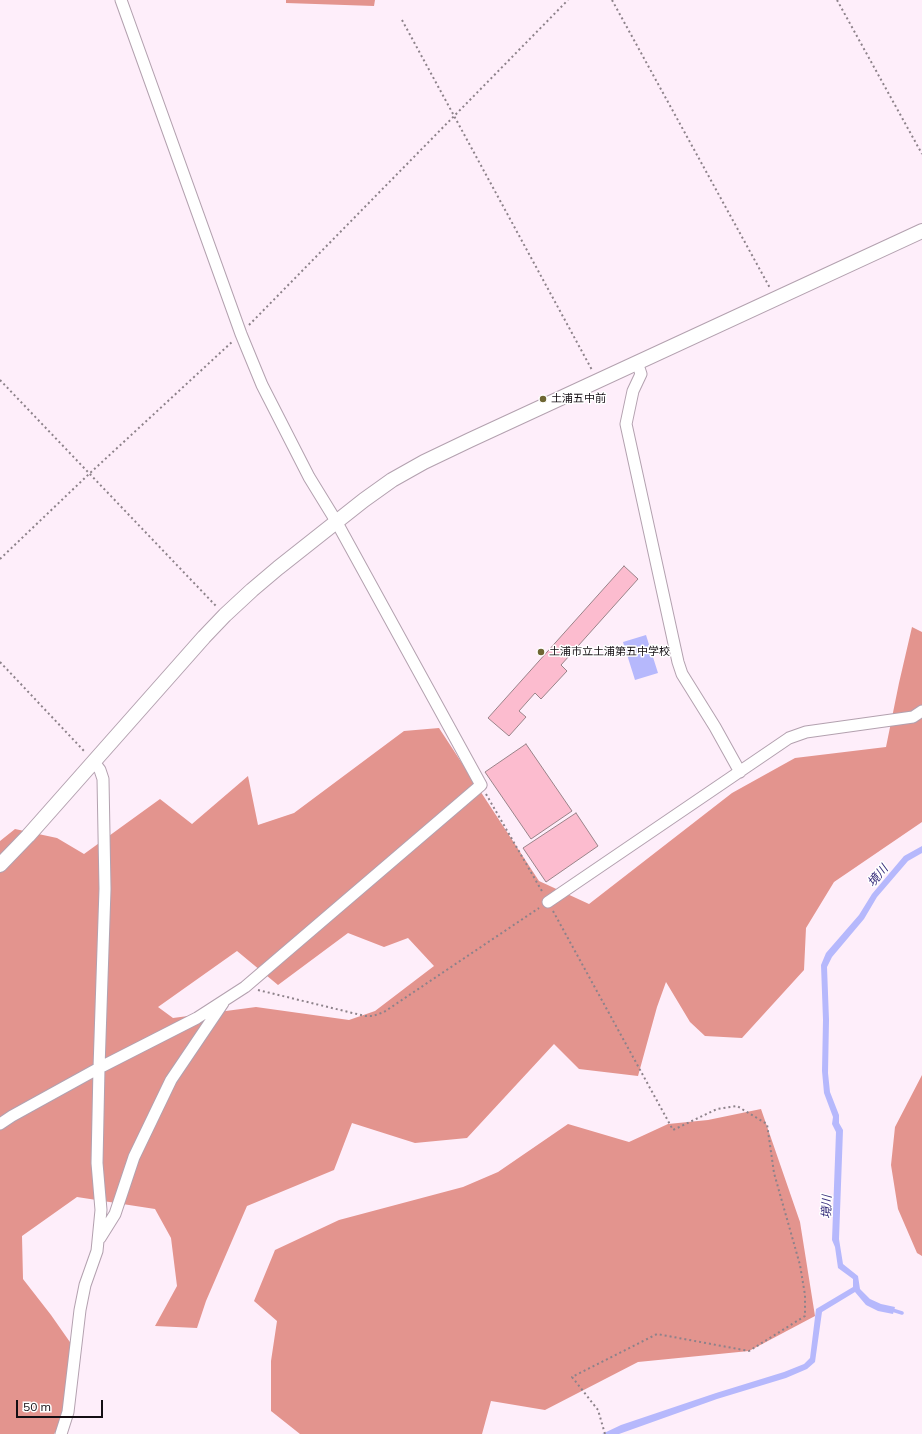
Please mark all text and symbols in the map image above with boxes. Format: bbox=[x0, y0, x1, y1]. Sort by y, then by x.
place label: 土浦五中前 bbox=[551, 392, 606, 406]
marker: 土浦五中前 bbox=[538, 394, 548, 404]
place label: 土浦市立土浦第五中学校 bbox=[549, 645, 670, 659]
marker: 土浦市立土浦第五中学校 bbox=[536, 647, 546, 657]
water label: 境川 bbox=[865, 862, 891, 890]
water label: 境川 bbox=[819, 1195, 835, 1219]
scale bar bbox=[18, 1392, 105, 1418]
text: 50 m bbox=[23, 1399, 51, 1414]

